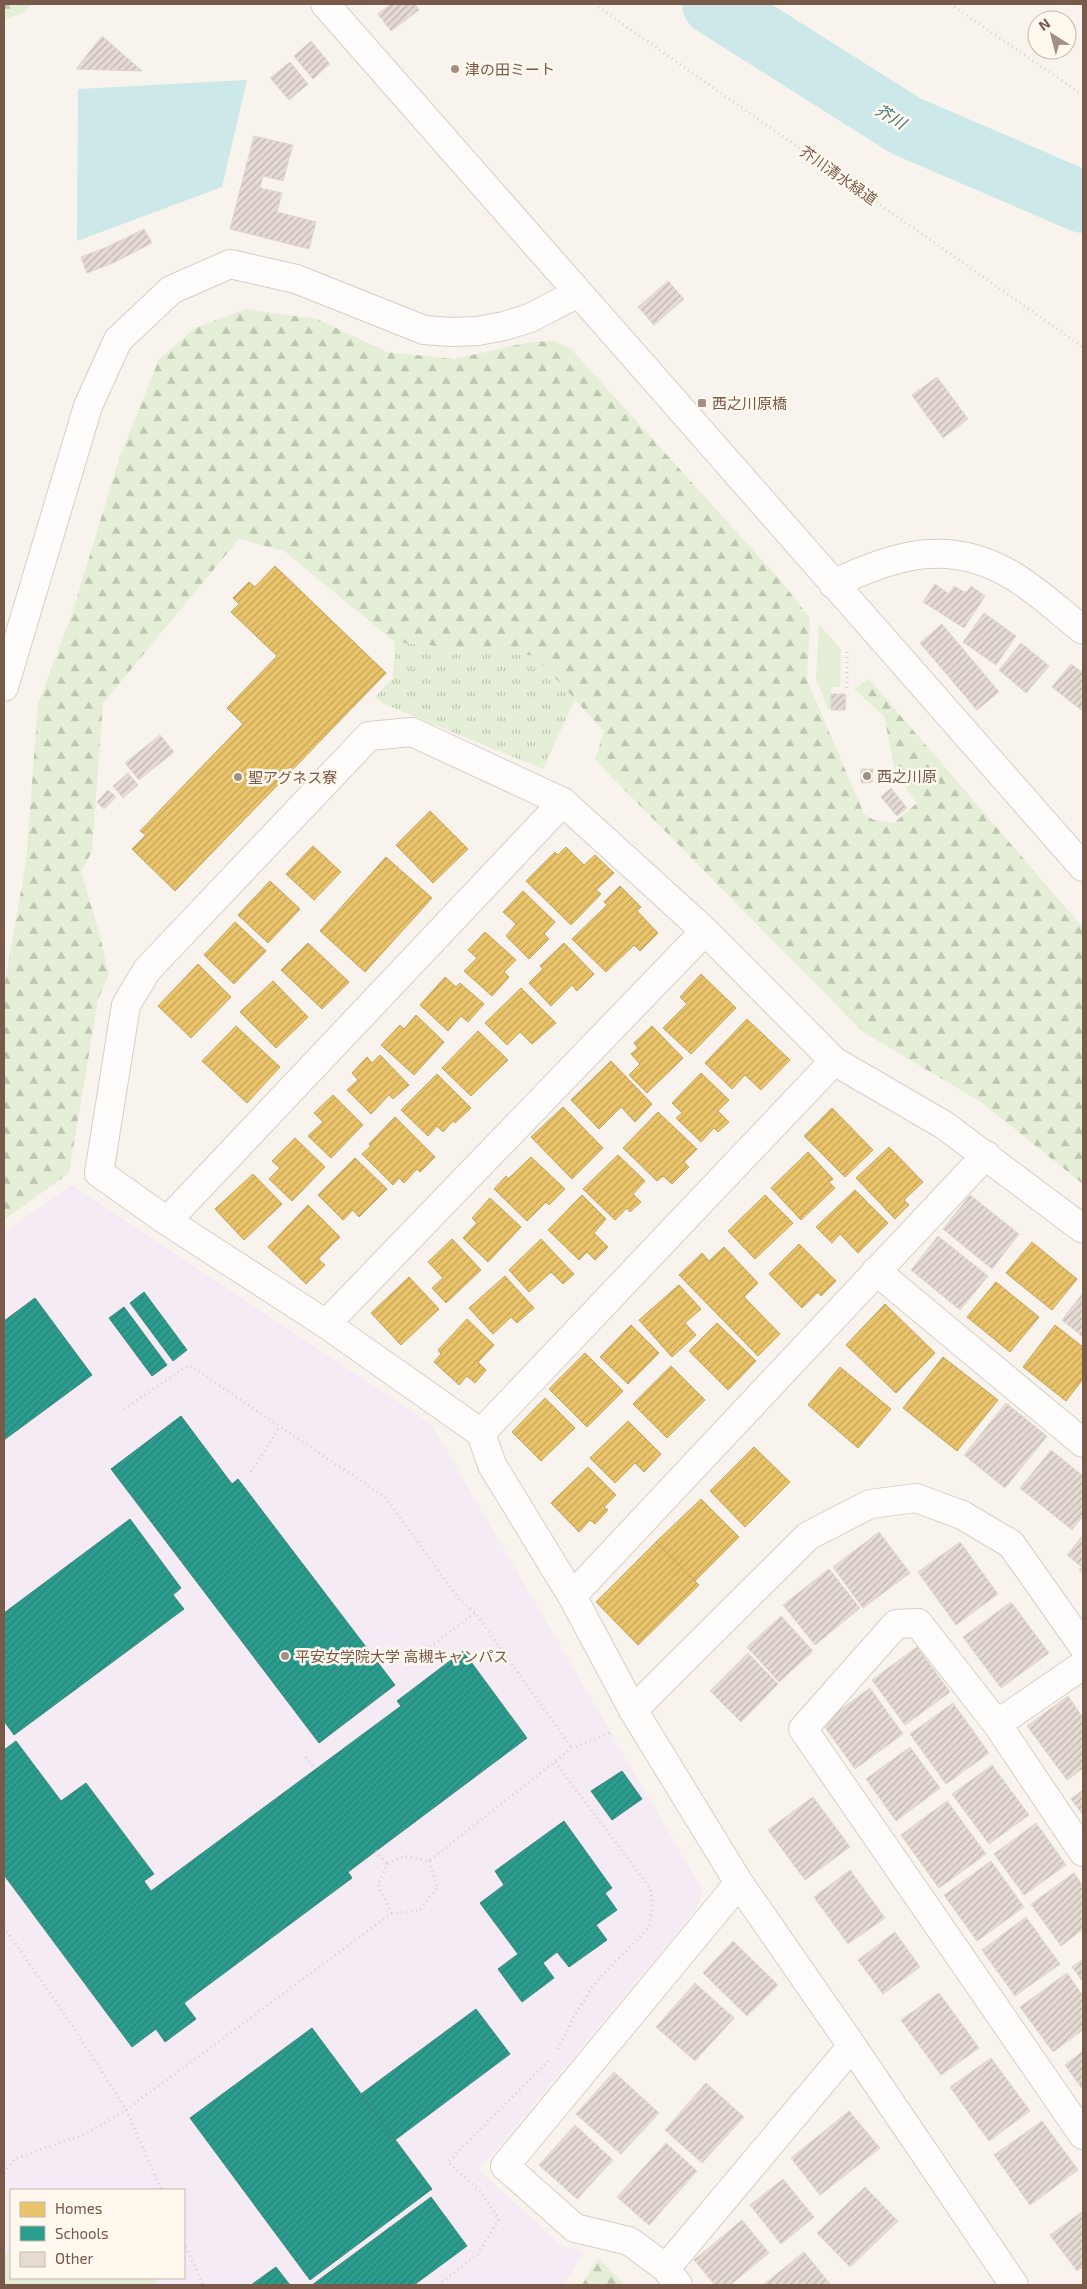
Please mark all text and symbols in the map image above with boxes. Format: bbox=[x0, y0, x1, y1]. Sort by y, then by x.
north arrow bbox=[1027, 10, 1077, 60]
text: N bbox=[1035, 14, 1053, 34]
place label: 津の田ミート bbox=[465, 60, 555, 78]
marker: 津の田ミート bbox=[449, 63, 461, 75]
water label: 芥川 bbox=[872, 100, 911, 133]
street label: 芥川清水緑道 bbox=[797, 142, 881, 208]
place label: 西之川原橋 bbox=[712, 394, 787, 412]
marker: 西之川原橋 bbox=[696, 397, 708, 409]
place label: 西之川原 bbox=[877, 767, 937, 785]
place label: 聖アグネス寮 bbox=[248, 768, 337, 786]
marker: 西之川原 bbox=[861, 770, 873, 782]
marker: 聖アグネス寮 bbox=[232, 771, 244, 783]
place label: 平安女学院大学 高槻キャンパス bbox=[295, 1647, 508, 1665]
marker: 平安女学院大学 高槻キャンパス bbox=[279, 1650, 291, 1662]
legend bbox=[10, 2189, 185, 2279]
text: Homes bbox=[55, 2199, 102, 2217]
text: Schools bbox=[55, 2224, 109, 2242]
text: Other bbox=[55, 2249, 94, 2267]

